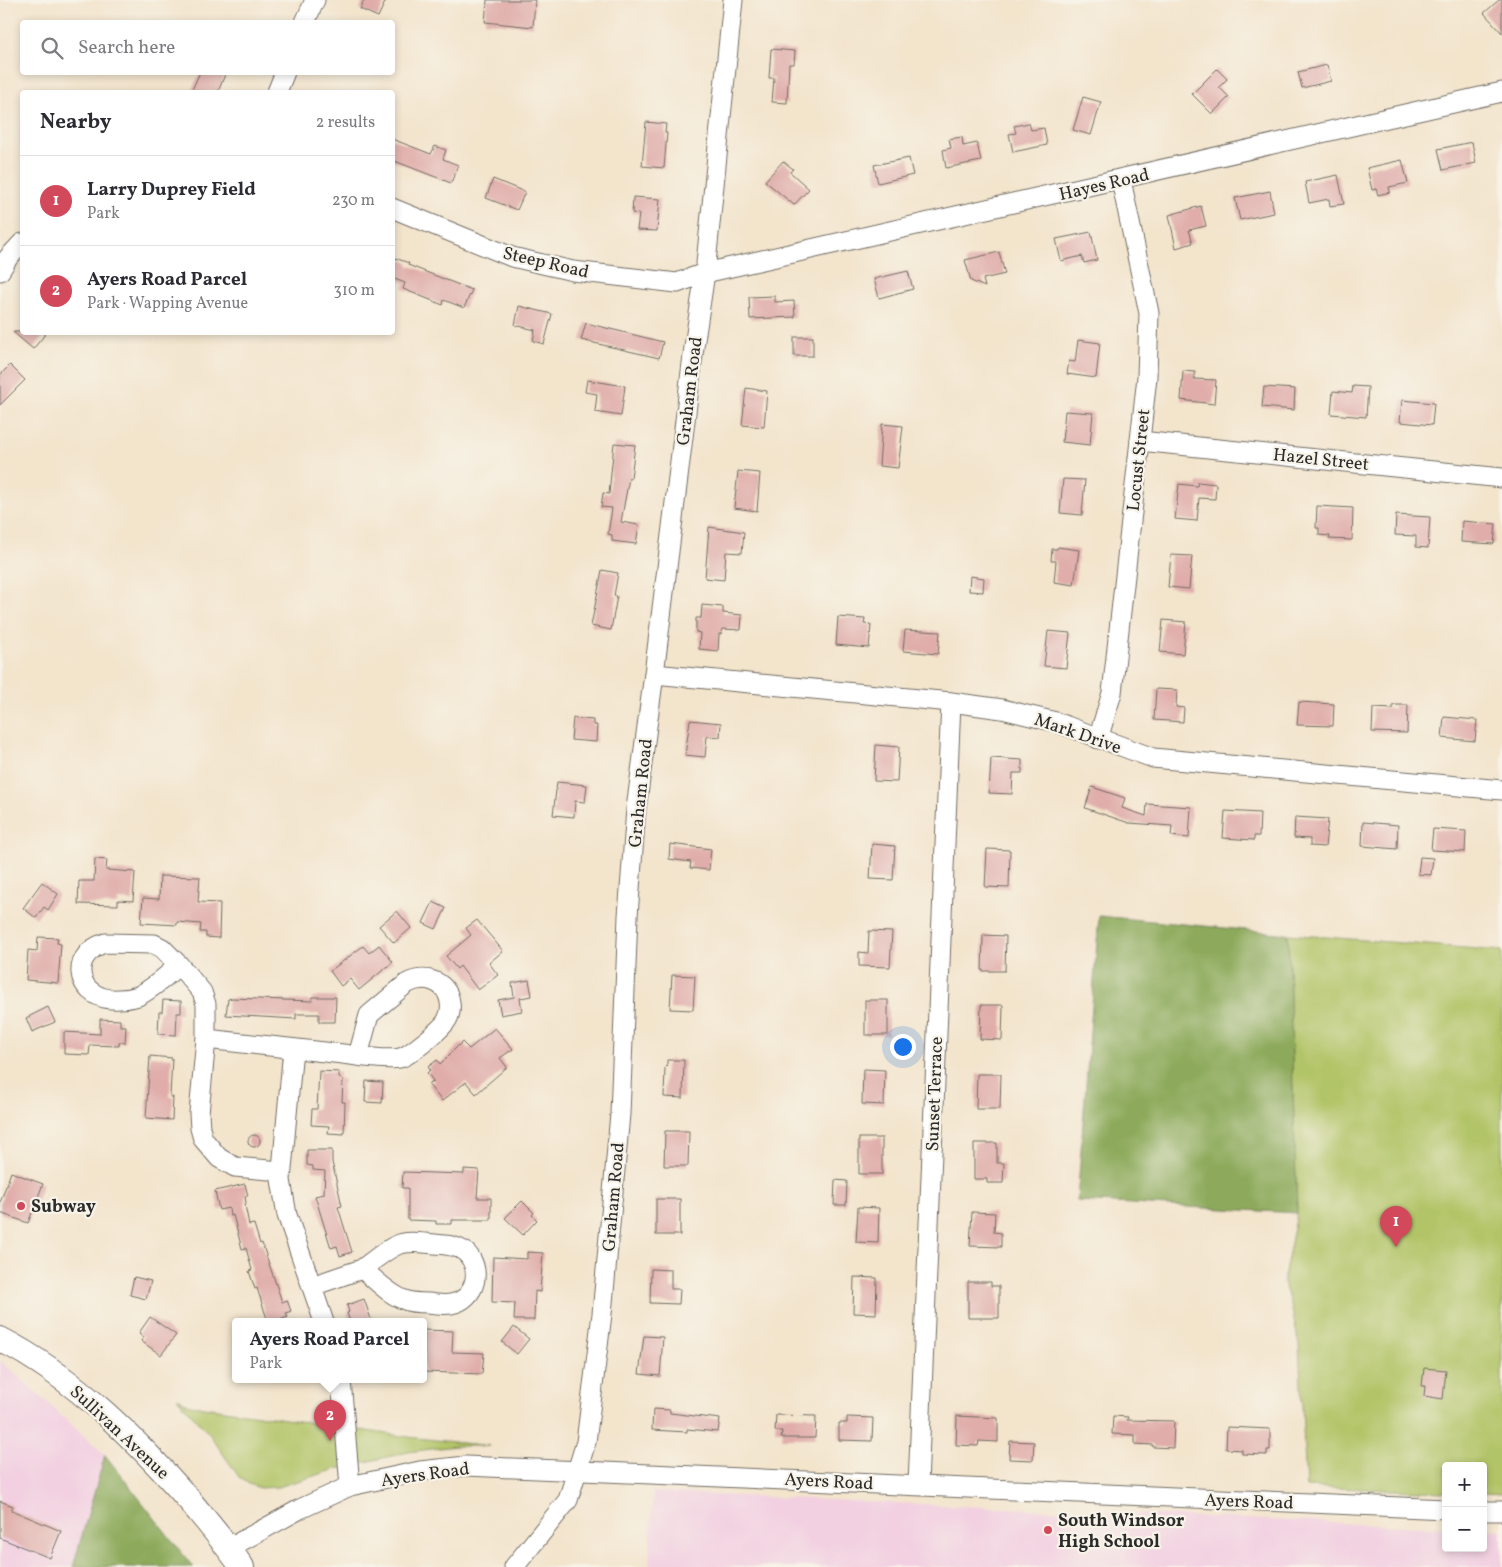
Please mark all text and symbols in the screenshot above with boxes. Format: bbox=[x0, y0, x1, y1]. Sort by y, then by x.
search box bbox=[20, 20, 395, 75]
icon: search bbox=[38, 34, 66, 62]
text: Search here bbox=[78, 35, 175, 61]
text: Nearby bbox=[40, 108, 111, 137]
text: 2 results bbox=[316, 112, 375, 134]
street label: Hayes Road bbox=[1057, 163, 1152, 208]
text: Larry Duprey Field bbox=[87, 177, 256, 203]
text: 1 bbox=[53, 190, 59, 212]
text: 230 m bbox=[332, 190, 375, 212]
text: Park bbox=[87, 203, 120, 225]
street label: Steep Road bbox=[500, 241, 591, 286]
text: Ayers Road Parcel bbox=[87, 267, 247, 293]
text: 2 bbox=[52, 280, 60, 302]
text: 310 m bbox=[334, 280, 375, 302]
text: Park · Wapping Avenue bbox=[87, 293, 248, 315]
street label: Graham Road bbox=[671, 335, 710, 447]
street label: Locust Street bbox=[1122, 408, 1157, 513]
street label: Hazel Street bbox=[1272, 443, 1370, 478]
street label: Mark Drive bbox=[1031, 708, 1124, 761]
street label: Graham Road bbox=[623, 737, 660, 849]
your location bbox=[890, 1034, 916, 1060]
street label: Sunset Terrace bbox=[921, 1036, 950, 1152]
street label: Graham Road bbox=[597, 1141, 632, 1253]
place label: Subway bbox=[31, 1195, 96, 1220]
marker: Subway bbox=[15, 1200, 27, 1212]
pin: 1 bbox=[1380, 1206, 1412, 1247]
popup bbox=[232, 1318, 427, 1383]
text: Ayers Road Parcel bbox=[249, 1327, 410, 1353]
text: Park bbox=[249, 1353, 282, 1375]
street label: Sullivan Avenue bbox=[64, 1380, 174, 1486]
pin: 2 bbox=[314, 1400, 346, 1441]
street label: Ayers Road bbox=[379, 1457, 471, 1494]
map controls bbox=[1442, 1462, 1487, 1552]
button: + bbox=[1442, 1462, 1487, 1507]
street label: Ayers Road bbox=[784, 1468, 874, 1497]
street label: Ayers Road bbox=[1204, 1488, 1294, 1517]
button: − bbox=[1442, 1507, 1487, 1552]
place label: South Windsor High School bbox=[1058, 1509, 1185, 1555]
marker: South Windsor High School bbox=[1042, 1524, 1054, 1536]

